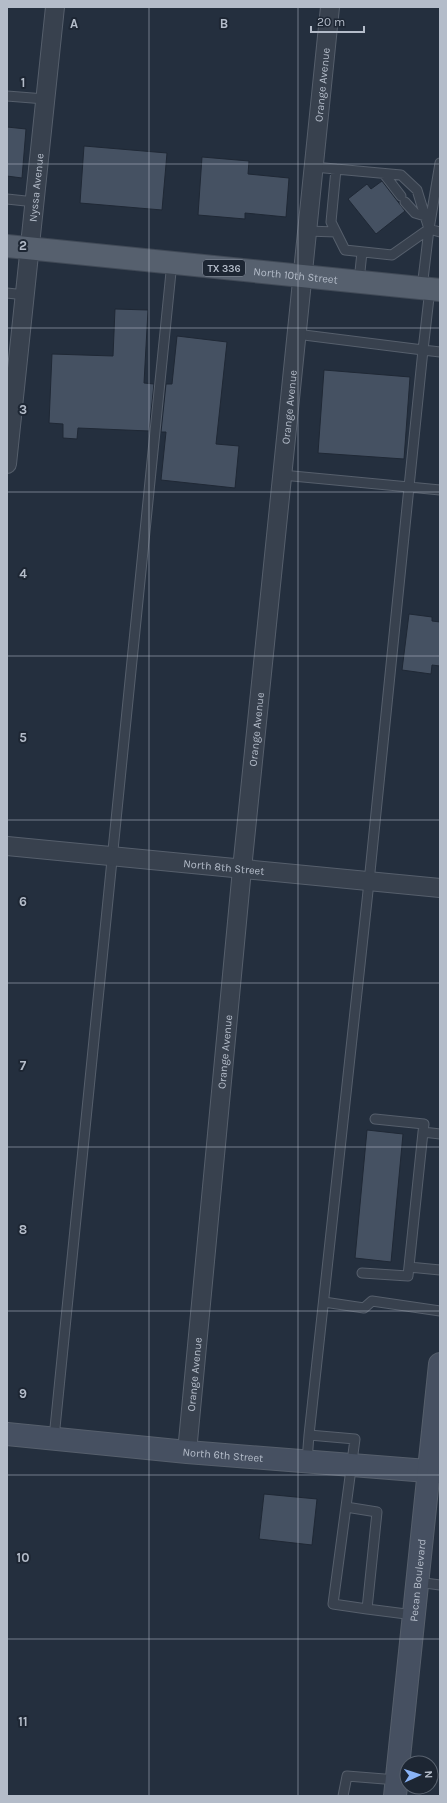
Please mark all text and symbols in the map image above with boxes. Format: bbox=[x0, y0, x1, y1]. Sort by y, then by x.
scale bar bbox=[311, 8, 364, 34]
text: 20 m bbox=[317, 15, 345, 29]
text: A bbox=[70, 16, 78, 31]
text: B bbox=[220, 16, 228, 31]
street label: Orange Avenue bbox=[312, 47, 333, 122]
text: 1 bbox=[21, 75, 25, 90]
street label: Nyssa Avenue bbox=[26, 152, 47, 223]
text: 2 bbox=[19, 238, 27, 253]
road number: TX 336 bbox=[203, 260, 245, 276]
street label: North 10th Street bbox=[253, 265, 338, 287]
street label: Orange Avenue bbox=[279, 369, 300, 445]
text: 3 bbox=[19, 402, 27, 417]
text: 4 bbox=[19, 566, 27, 581]
street label: Orange Avenue bbox=[247, 691, 267, 767]
text: 5 bbox=[19, 730, 27, 745]
street label: North 8th Street bbox=[183, 857, 265, 878]
text: 6 bbox=[19, 894, 27, 909]
street label: Orange Avenue bbox=[215, 1014, 235, 1090]
text: 7 bbox=[20, 1058, 27, 1073]
text: 8 bbox=[19, 1222, 27, 1237]
street label: Orange Avenue bbox=[185, 1336, 205, 1412]
text: 9 bbox=[19, 1386, 27, 1401]
street label: North 6th Street bbox=[182, 1446, 264, 1465]
street label: Pecan Boulevard bbox=[407, 1538, 429, 1622]
text: 10 bbox=[17, 1550, 29, 1565]
text: 11 bbox=[18, 1714, 28, 1729]
north arrow bbox=[399, 1755, 439, 1795]
text: N bbox=[422, 1770, 435, 1779]

